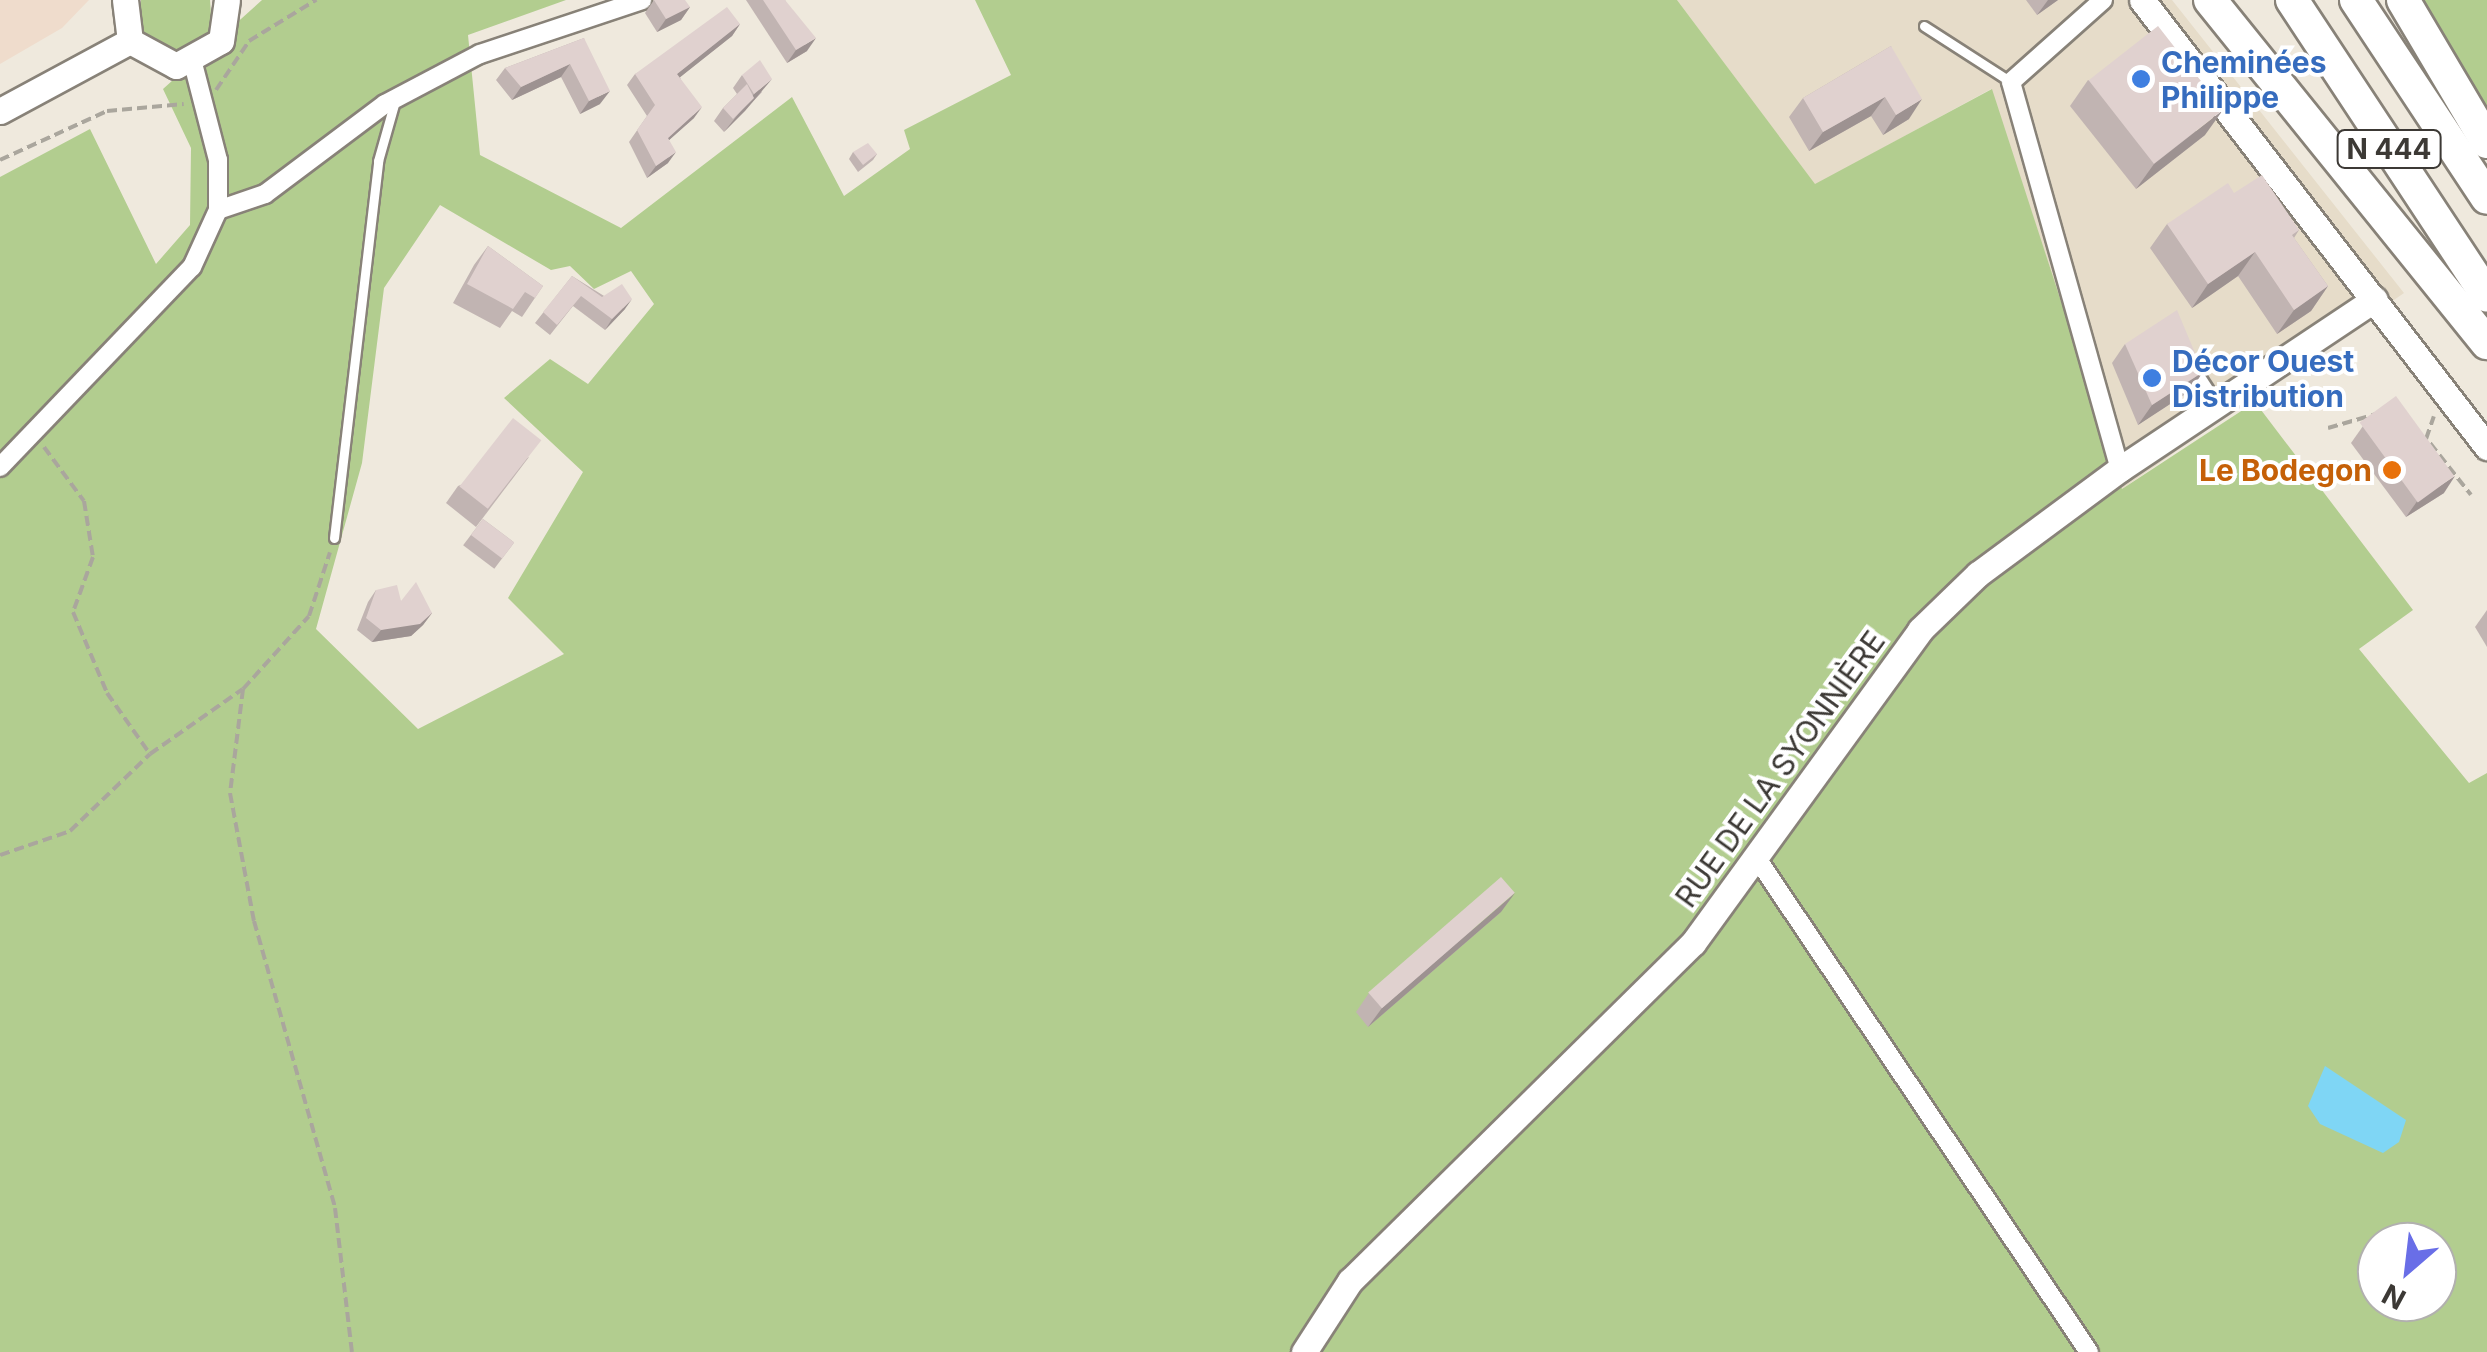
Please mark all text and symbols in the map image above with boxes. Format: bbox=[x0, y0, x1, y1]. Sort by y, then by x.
place label: Cheminées Philippe bbox=[2161, 44, 2326, 114]
marker: Cheminées Philippe bbox=[2130, 68, 2152, 90]
road number: N 444 bbox=[2336, 126, 2442, 172]
place label: Décor Ouest Distribution bbox=[2172, 343, 2354, 414]
marker: Décor Ouest Distribution bbox=[2141, 367, 2163, 389]
place label: Le Bodegon bbox=[2199, 452, 2372, 488]
marker: Le Bodegon bbox=[2381, 459, 2403, 481]
street label: RUE DE LA SYONNIÈRE bbox=[1668, 624, 1892, 914]
north arrow bbox=[2357, 1222, 2457, 1322]
text: N bbox=[2376, 1277, 2411, 1317]

